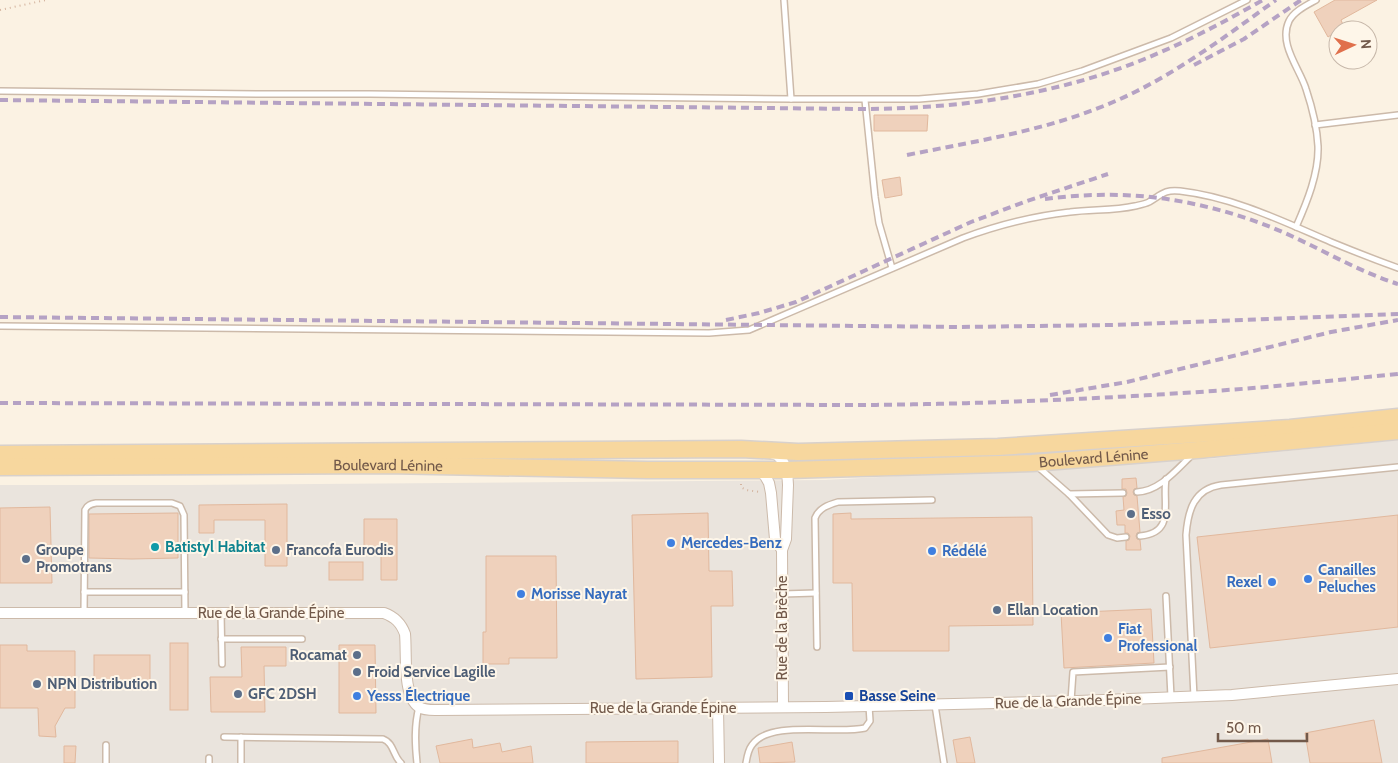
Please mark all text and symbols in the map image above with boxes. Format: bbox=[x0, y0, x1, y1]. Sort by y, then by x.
north arrow bbox=[1328, 20, 1378, 70]
text: N bbox=[1357, 39, 1375, 50]
street label: Boulevard Lénine bbox=[1038, 445, 1149, 471]
street label: Boulevard Lénine bbox=[333, 456, 443, 475]
place label: Esso bbox=[1141, 505, 1171, 523]
marker: Esso bbox=[1125, 508, 1137, 520]
place label: Mercedes-Benz bbox=[681, 534, 782, 552]
marker: Mercedes-Benz bbox=[665, 537, 677, 549]
place label: Batistyl Habitat bbox=[165, 538, 265, 556]
place label: Groupe Promotrans bbox=[36, 541, 112, 576]
marker: Batistyl Habitat bbox=[149, 541, 161, 553]
place label: Francofa Eurodis bbox=[286, 541, 394, 559]
place label: Rédélé bbox=[942, 542, 987, 560]
marker: Francofa Eurodis bbox=[270, 544, 282, 556]
marker: Rédélé bbox=[926, 545, 938, 557]
marker: Groupe Promotrans bbox=[20, 553, 32, 565]
place label: Canailles Peluches bbox=[1318, 561, 1376, 596]
place label: Rexel bbox=[1226, 573, 1262, 591]
marker: Canailles Peluches bbox=[1302, 573, 1314, 585]
street label: Rue de la Brèche bbox=[773, 575, 791, 680]
marker: Rexel bbox=[1266, 576, 1278, 588]
place label: Morisse Nayrat bbox=[531, 585, 627, 603]
marker: Morisse Nayrat bbox=[515, 588, 527, 600]
place label: Ellan Location bbox=[1007, 601, 1098, 619]
street label: Rue de la Grande Épine bbox=[198, 603, 345, 622]
marker: Ellan Location bbox=[991, 604, 1003, 616]
place label: Fiat Professional bbox=[1118, 620, 1197, 655]
marker: Fiat Professional bbox=[1102, 632, 1114, 644]
place label: Rocamat bbox=[290, 646, 347, 664]
marker: Rocamat bbox=[351, 649, 363, 661]
place label: Froid Service Lagille bbox=[367, 663, 496, 681]
marker: Froid Service Lagille bbox=[351, 666, 363, 678]
place label: NPN Distribution bbox=[47, 675, 157, 693]
marker: NPN Distribution bbox=[31, 678, 43, 690]
place label: GFC 2DSH bbox=[248, 685, 317, 703]
place label: Yesss Électrique bbox=[366, 686, 470, 705]
place label: Basse Seine bbox=[859, 687, 936, 705]
marker: GFC 2DSH bbox=[232, 688, 244, 700]
street label: Rue de la Grande Épine bbox=[994, 688, 1142, 713]
marker: Yesss Électrique bbox=[351, 690, 363, 702]
marker: Basse Seine bbox=[843, 690, 855, 702]
street label: Rue de la Grande Épine bbox=[590, 698, 737, 717]
scale bar bbox=[1218, 710, 1307, 742]
text: 50 m bbox=[1226, 719, 1261, 737]

